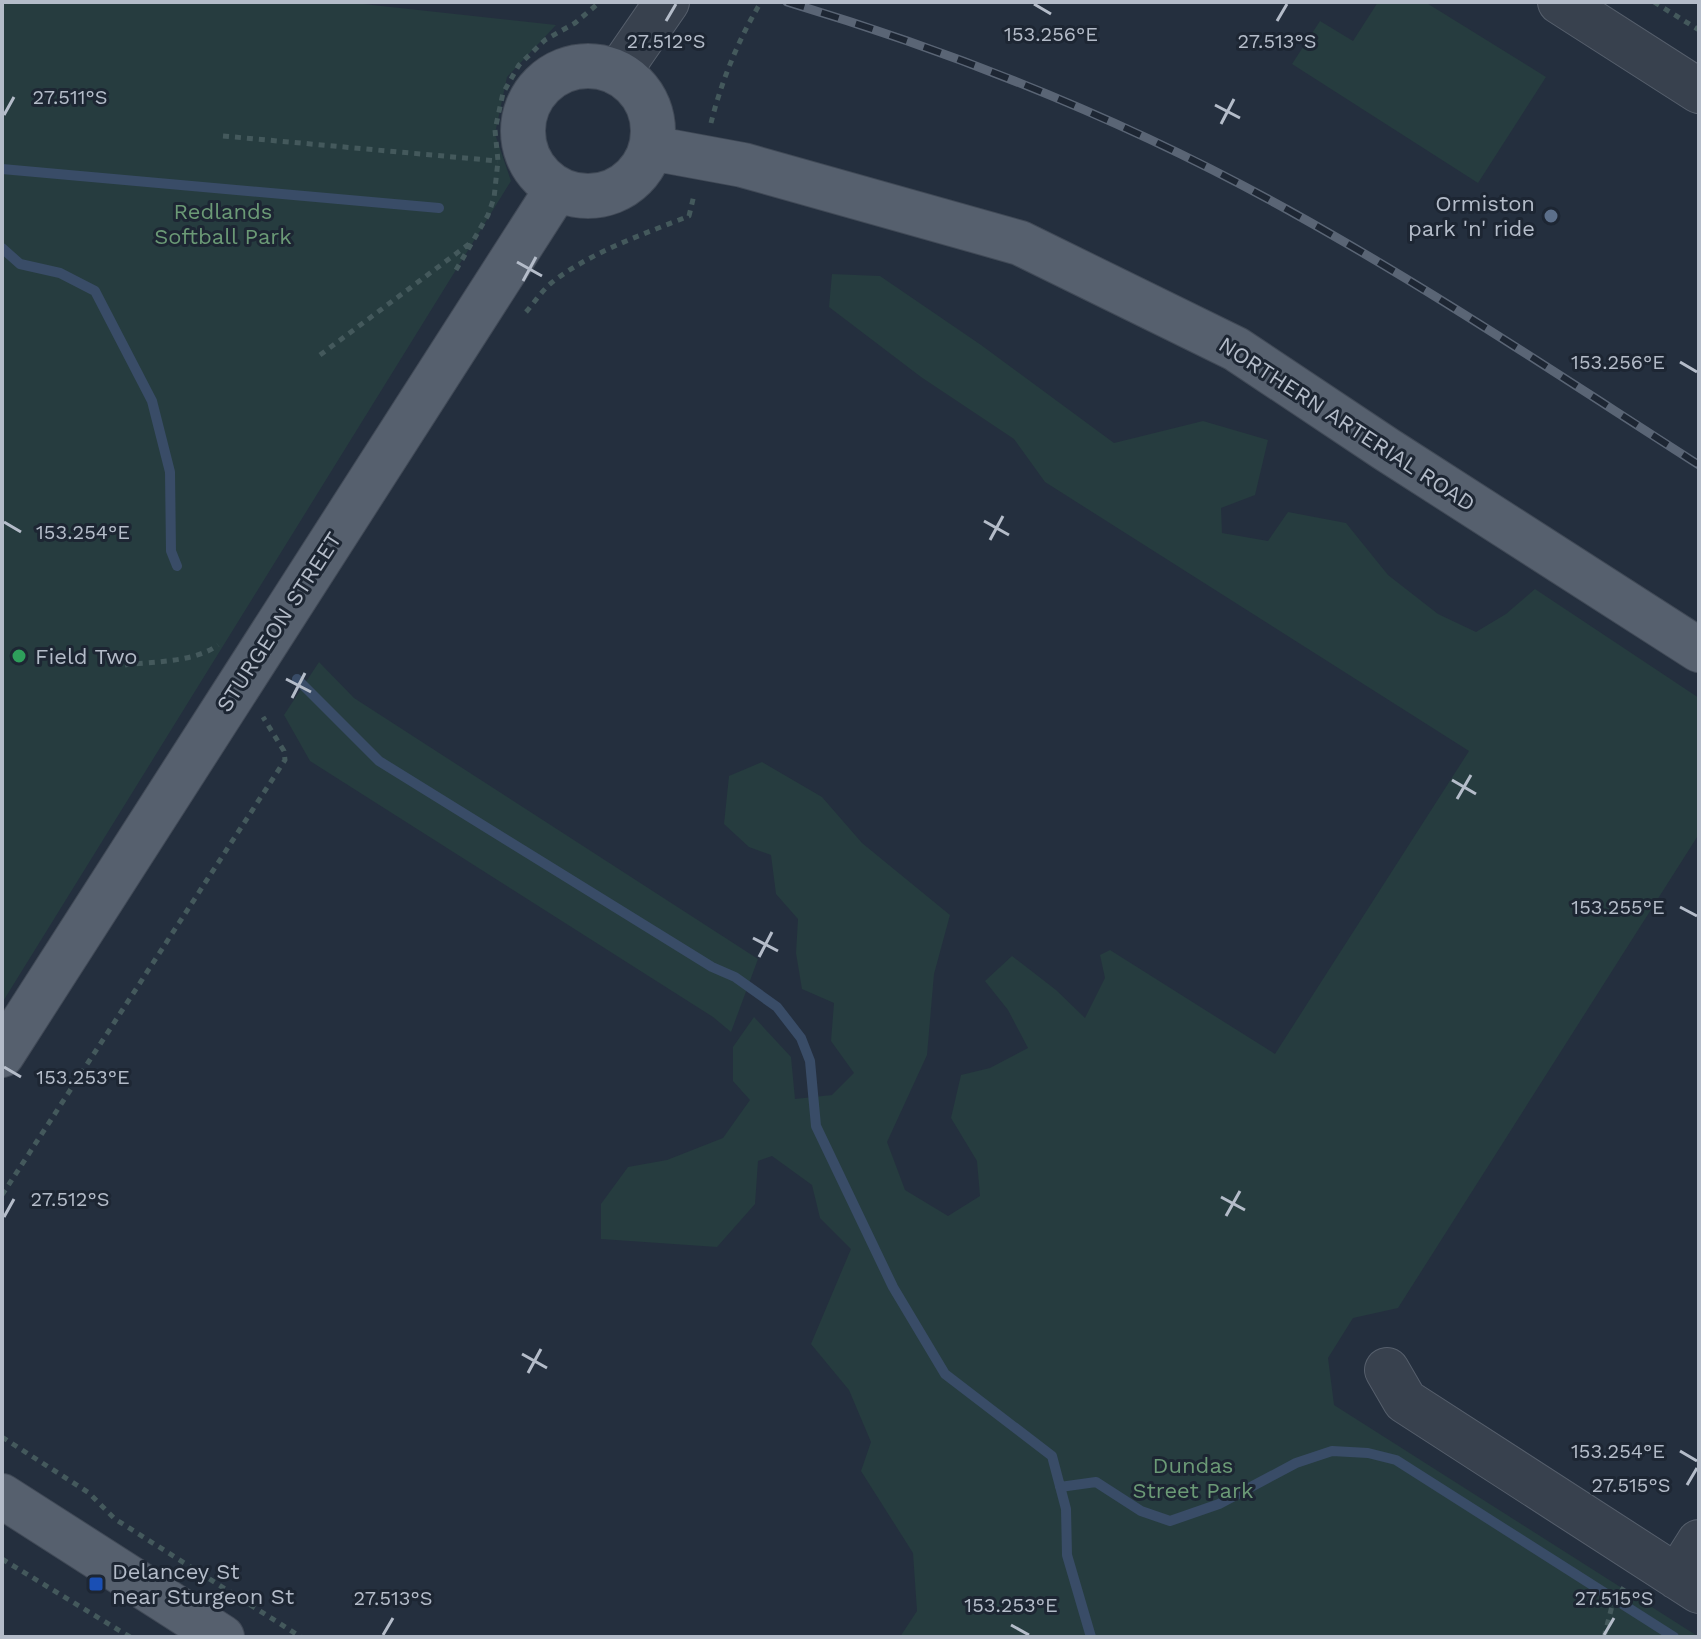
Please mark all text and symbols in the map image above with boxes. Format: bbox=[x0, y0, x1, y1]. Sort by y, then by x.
text: 153.256°E bbox=[1004, 22, 1098, 46]
text: 27.512°S bbox=[627, 29, 706, 53]
text: 27.513°S bbox=[1238, 29, 1317, 53]
text: 27.511°S bbox=[32, 85, 108, 109]
place label: Ormiston park 'n' ride bbox=[1408, 191, 1535, 241]
park label: Redlands Softball Park bbox=[154, 199, 292, 249]
marker: Ormiston park 'n' ride bbox=[1542, 207, 1560, 225]
street label: NORTHERN ARTERIAL ROAD bbox=[1214, 332, 1480, 516]
text: 153.256°E bbox=[1571, 350, 1665, 374]
text: 153.254°E bbox=[36, 520, 130, 544]
street label: STURGEON STREET bbox=[212, 527, 346, 717]
place label: Field Two bbox=[35, 644, 138, 669]
marker: Field Two bbox=[10, 647, 28, 665]
text: 153.255°E bbox=[1571, 895, 1665, 919]
text: 153.253°E bbox=[36, 1065, 130, 1089]
text: 27.512°S bbox=[31, 1187, 110, 1211]
text: 153.254°E bbox=[1571, 1439, 1665, 1463]
park label: Dundas Street Park bbox=[1132, 1453, 1254, 1503]
text: 27.515°S bbox=[1592, 1473, 1670, 1497]
place label: Delancey St near Sturgeon St bbox=[112, 1559, 294, 1609]
marker: Delancey St near Sturgeon St bbox=[87, 1575, 105, 1593]
text: 27.513°S bbox=[354, 1586, 433, 1610]
text: 27.515°S bbox=[1575, 1586, 1653, 1610]
text: 153.253°E bbox=[964, 1593, 1058, 1617]

